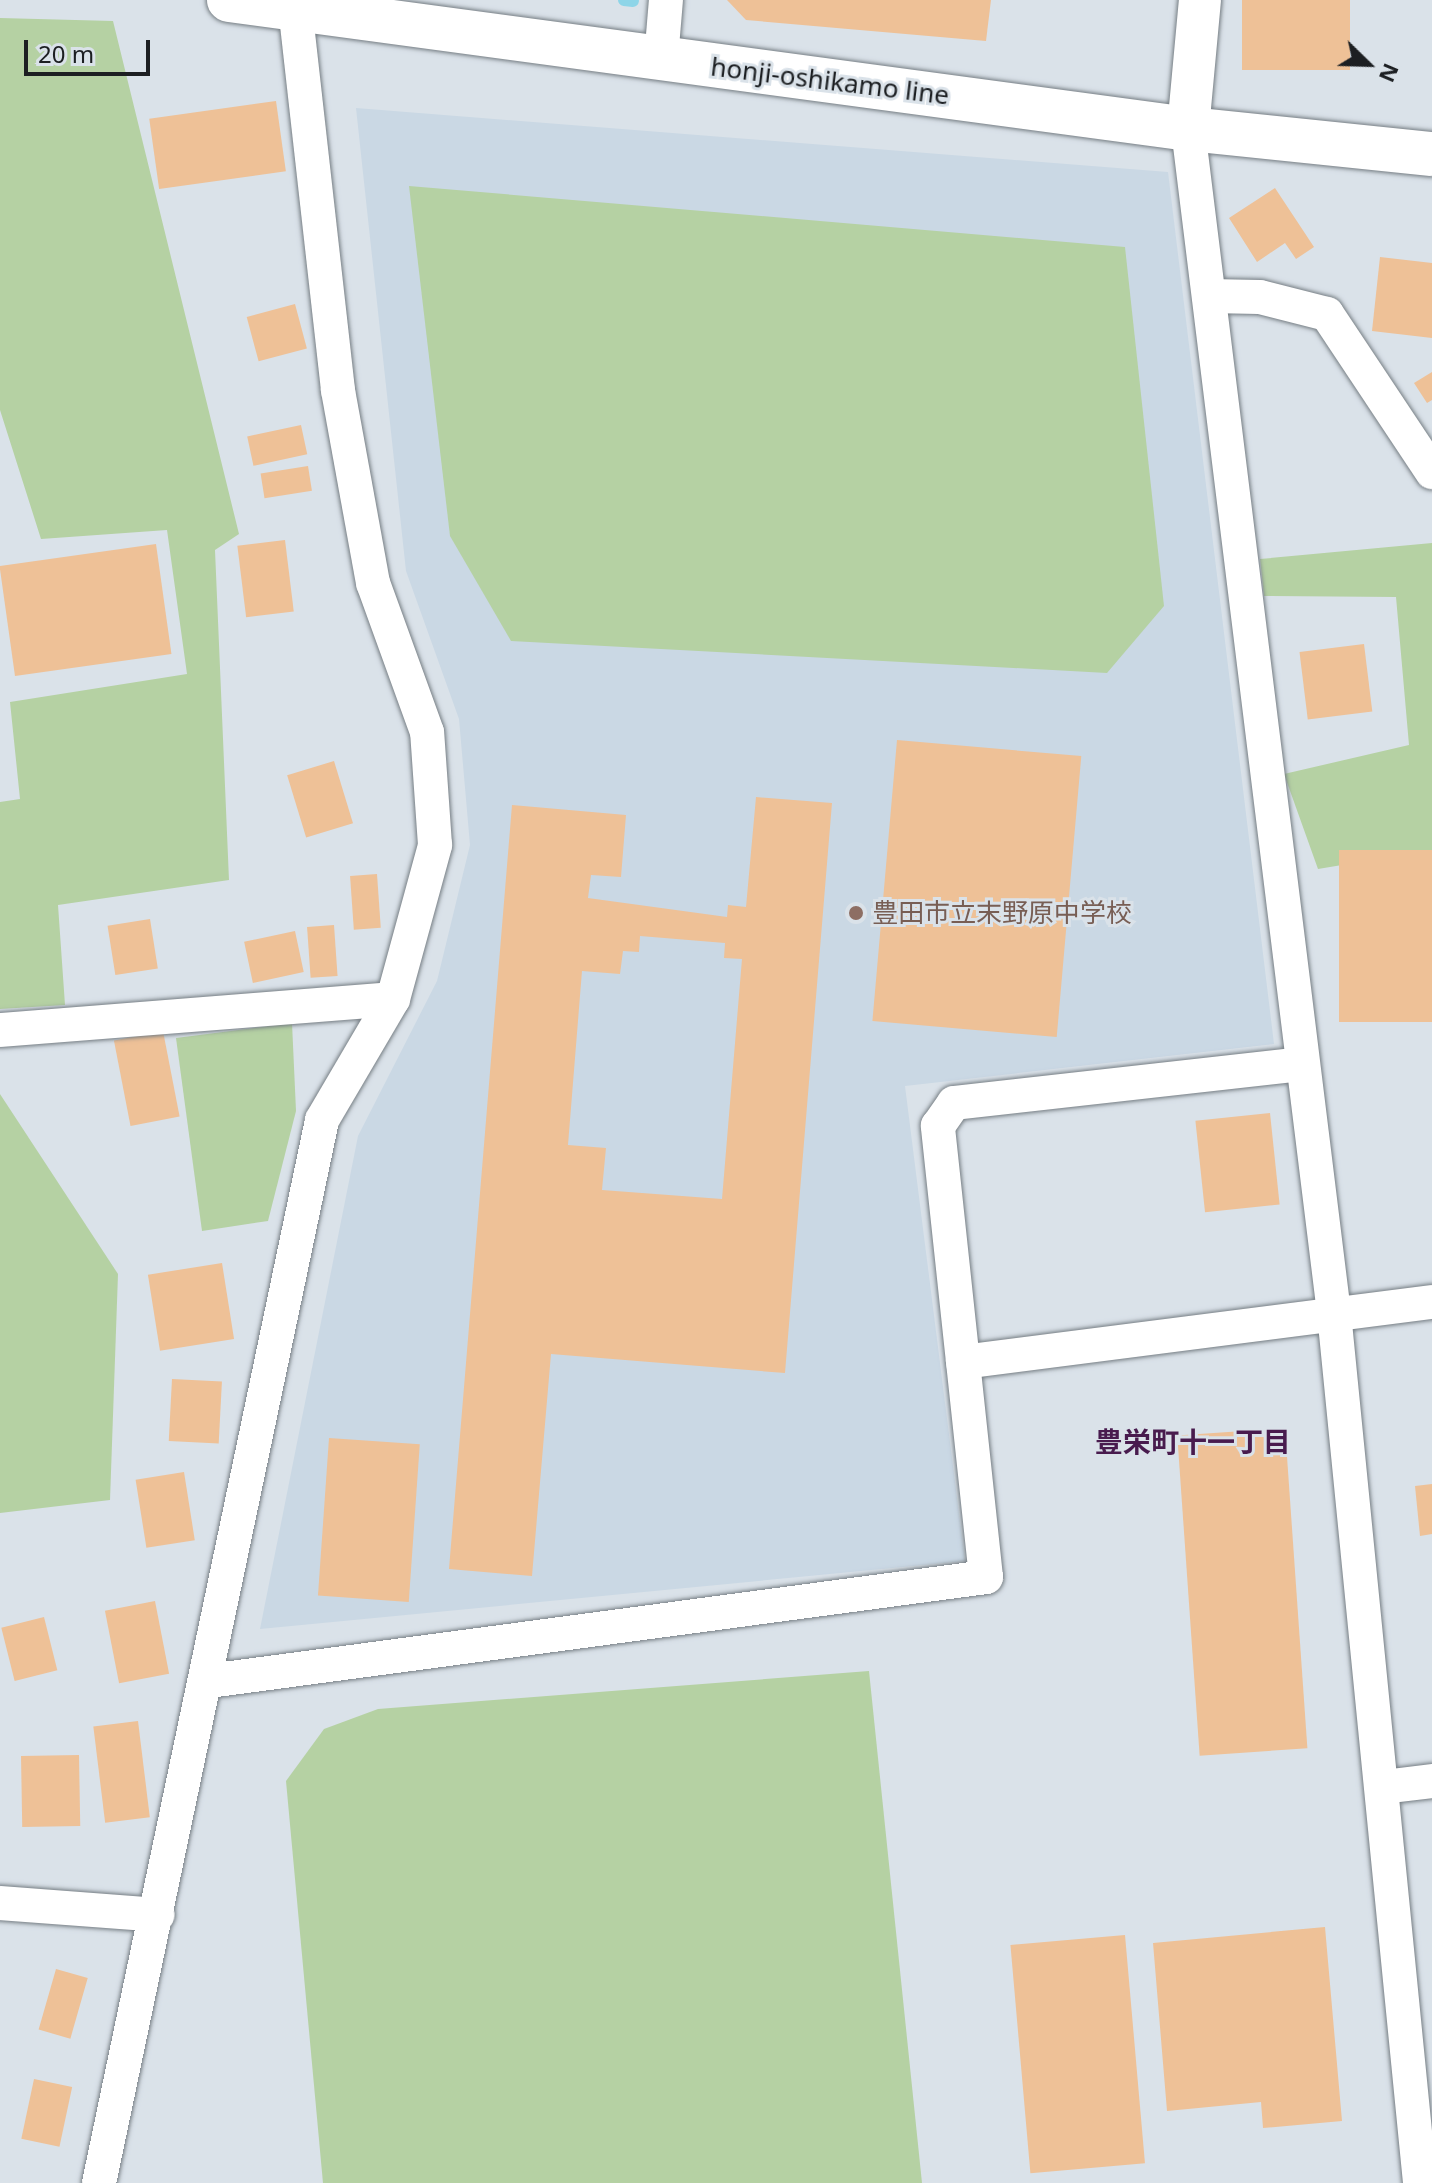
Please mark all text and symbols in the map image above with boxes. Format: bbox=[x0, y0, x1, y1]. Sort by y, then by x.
scale bar bbox=[28, 24, 154, 74]
north arrow bbox=[1328, 24, 1408, 104]
text: 20 m bbox=[38, 37, 94, 70]
street label: honji-oshikamo line bbox=[709, 51, 951, 111]
text: N bbox=[1373, 59, 1407, 87]
place label: 豊田市立末野原中学校 bbox=[872, 897, 1132, 929]
marker: 豊田市立末野原中学校 bbox=[847, 904, 865, 922]
district label: 豊栄町十一丁目 bbox=[1095, 1424, 1291, 1458]

